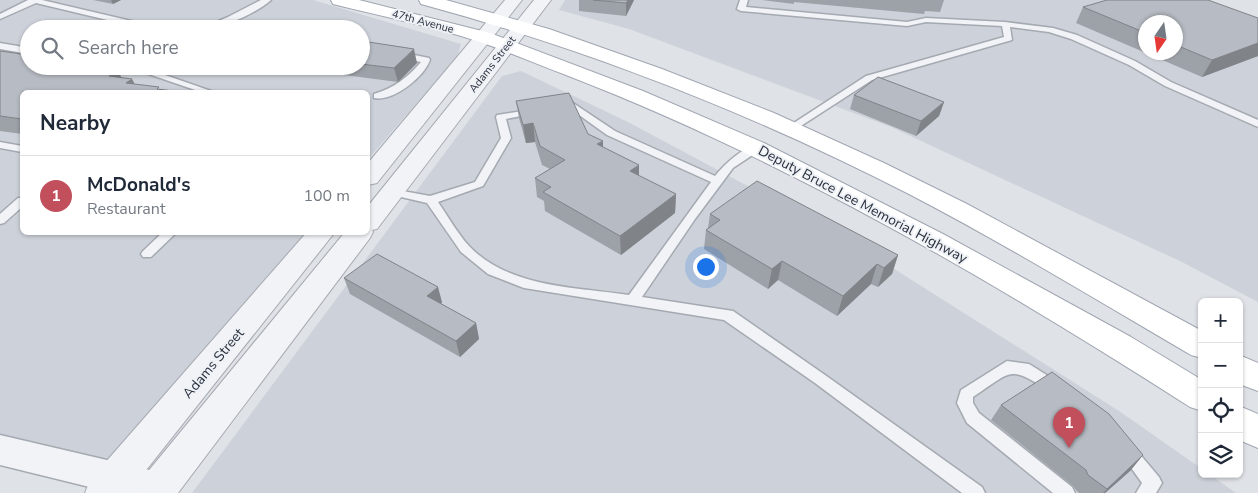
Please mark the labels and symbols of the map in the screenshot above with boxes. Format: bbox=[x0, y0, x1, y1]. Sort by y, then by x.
street label: 47th Avenue bbox=[390, 6, 456, 37]
north arrow bbox=[1138, 15, 1183, 60]
street label: Adams Street bbox=[466, 33, 519, 96]
street label: Deputy Bruce Lee Memorial Highway bbox=[755, 141, 971, 268]
your location bbox=[693, 254, 719, 280]
street label: Adams Street bbox=[178, 324, 248, 402]
pin: 1 bbox=[1053, 407, 1085, 448]

